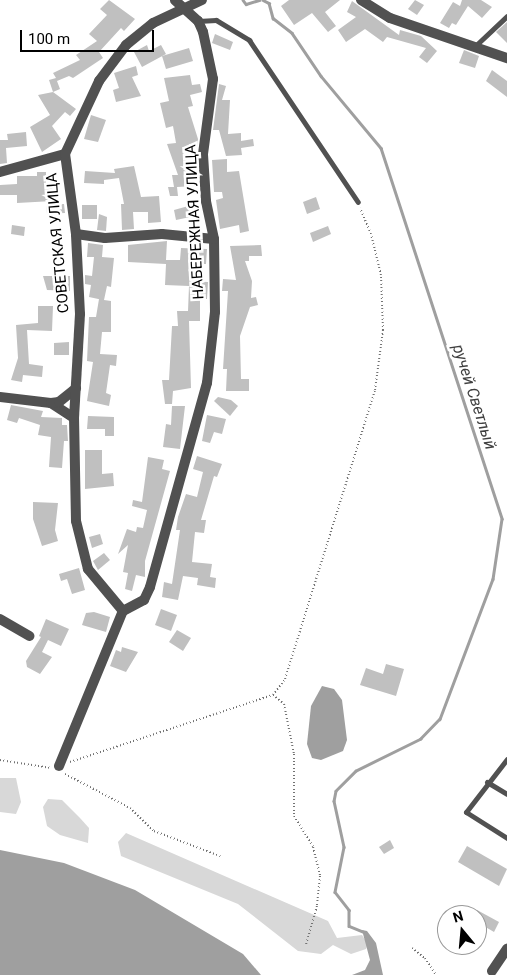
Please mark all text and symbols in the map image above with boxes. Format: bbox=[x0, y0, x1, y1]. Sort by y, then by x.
scale bar bbox=[22, 20, 156, 52]
text: 100 m bbox=[28, 30, 70, 48]
street label: НАБЕРЕЖНАЯ УЛИЦА bbox=[182, 144, 208, 300]
street label: СОВЕТСКАЯ УЛИЦА bbox=[43, 172, 73, 314]
water label: ручей Светлый bbox=[448, 342, 500, 452]
north arrow bbox=[437, 905, 487, 955]
text: N bbox=[451, 908, 465, 926]

